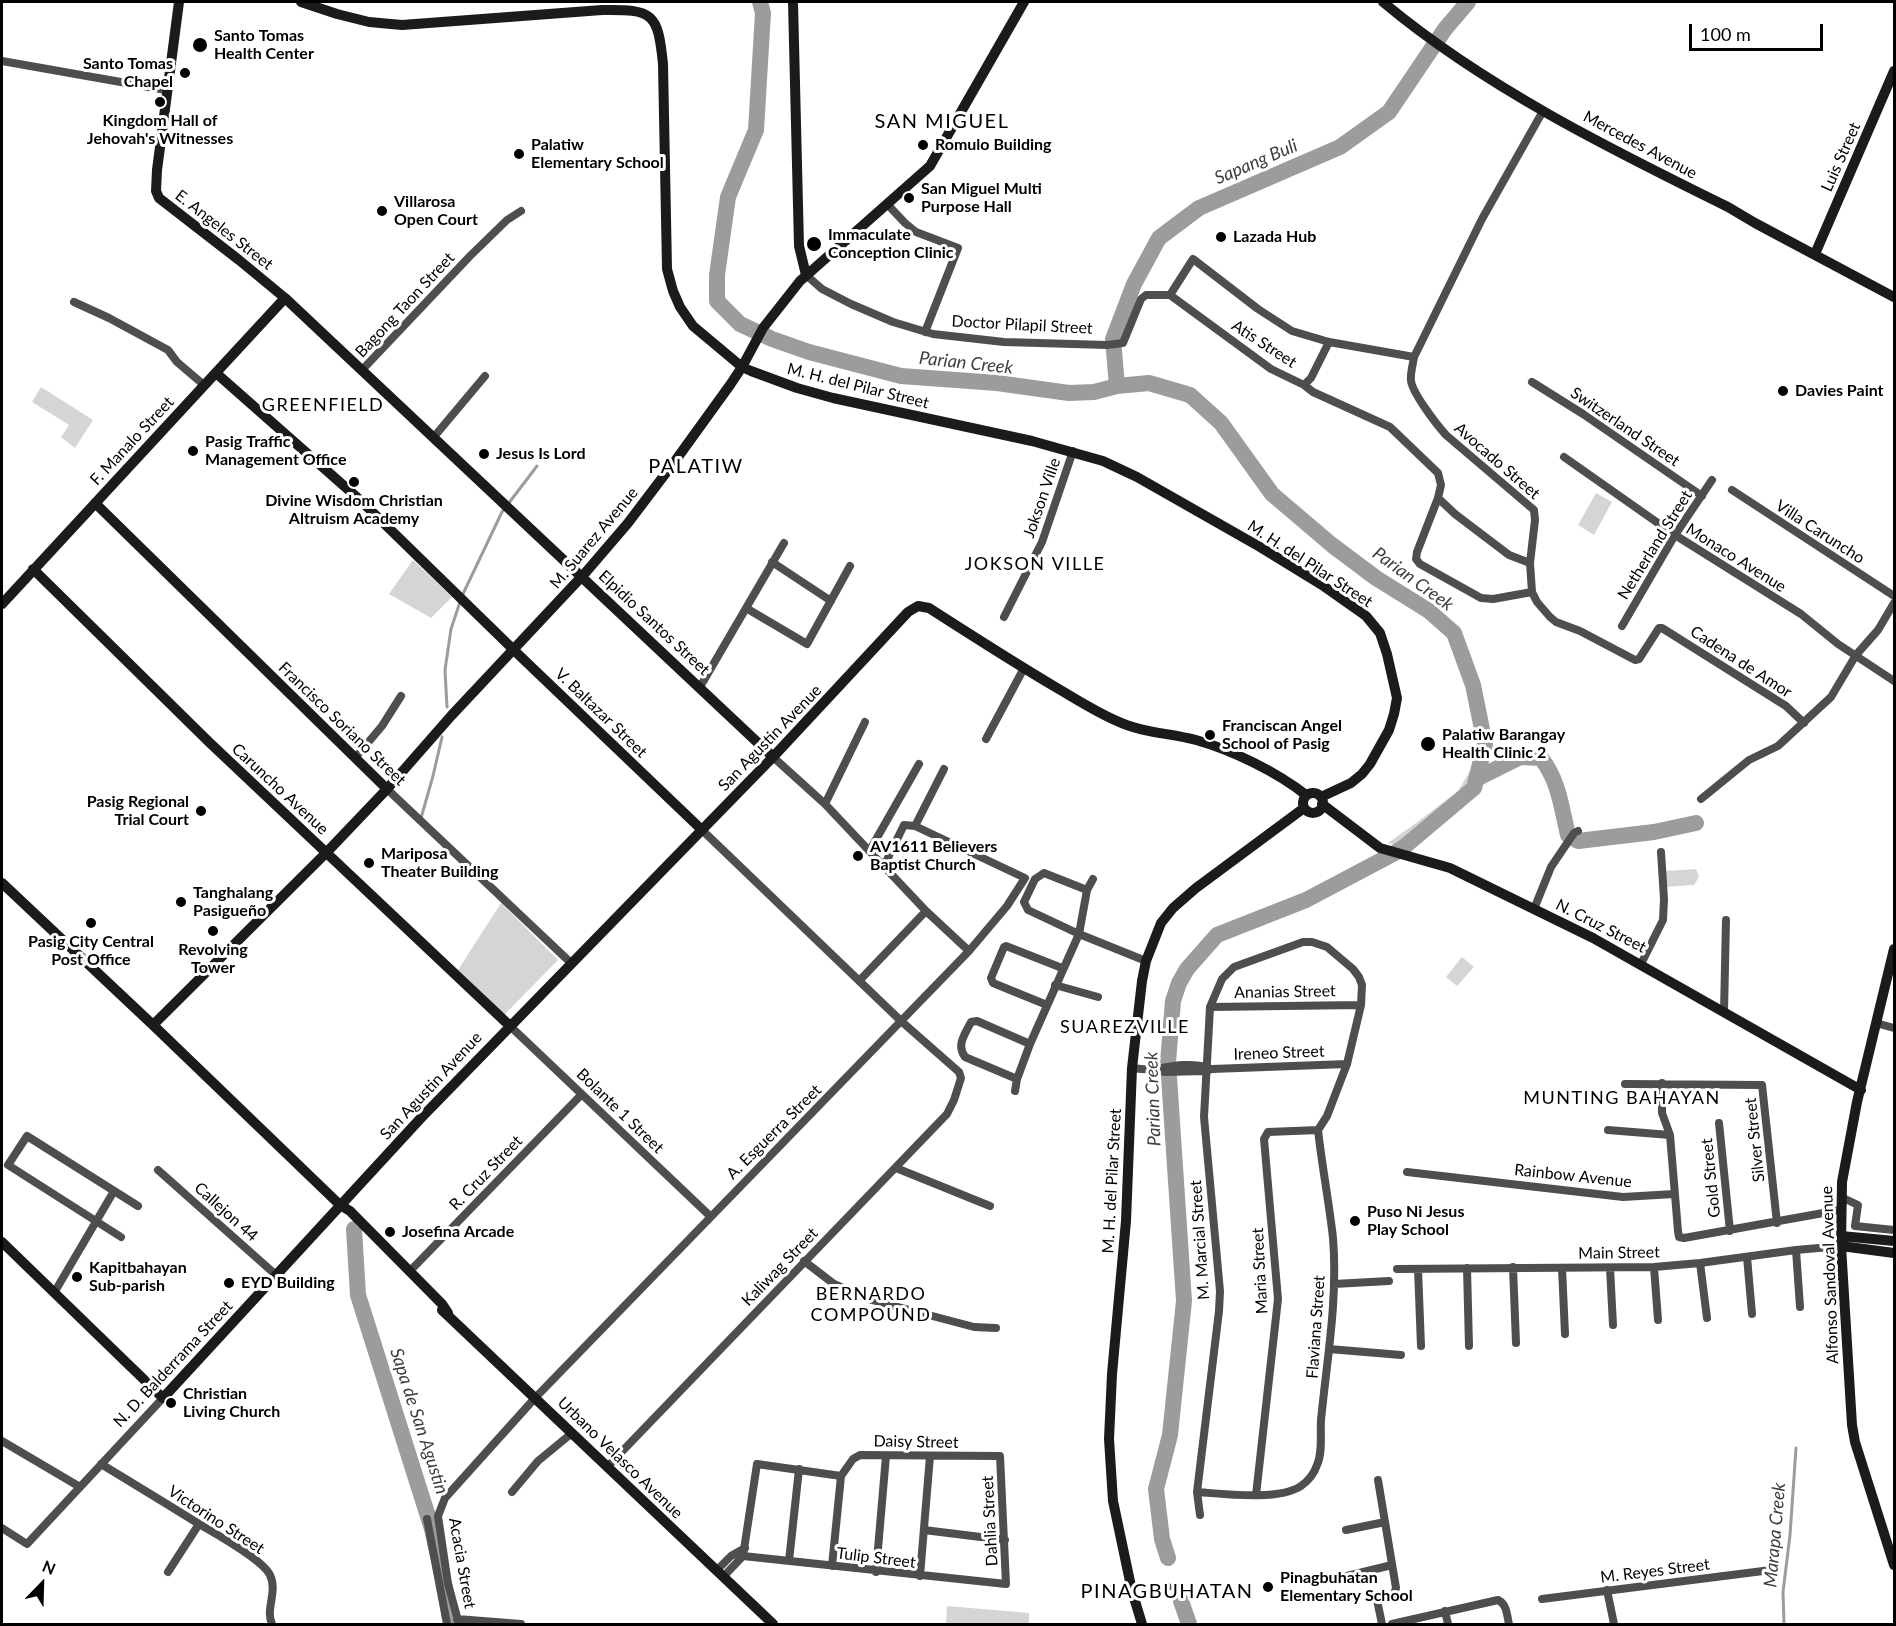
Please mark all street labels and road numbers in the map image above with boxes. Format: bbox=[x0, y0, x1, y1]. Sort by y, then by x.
street label: Mercedes Avenue bbox=[1580, 107, 1700, 183]
street label: Luis Street bbox=[1817, 119, 1865, 195]
street label: E. Angeles Street bbox=[171, 186, 277, 274]
street label: Bagong Taon Street bbox=[351, 249, 459, 361]
street label: Doctor Pilapil Street bbox=[951, 312, 1093, 338]
street label: Atis Street bbox=[1228, 316, 1300, 372]
street label: M. H. del Pilar Street bbox=[785, 359, 931, 413]
street label: Switzerland Street bbox=[1567, 383, 1683, 471]
street label: F. Manalo Street bbox=[86, 393, 178, 489]
street label: Avocado Street bbox=[1450, 419, 1544, 503]
street label: Jokson Ville bbox=[1019, 455, 1065, 541]
street label: M. Suarez Avenue bbox=[546, 483, 642, 593]
street label: Netherland Street bbox=[1614, 487, 1696, 603]
street label: Villa Caruncho bbox=[1772, 496, 1868, 568]
street label: M. H. del Pilar Street bbox=[1244, 516, 1376, 612]
street label: Monaco Avenue bbox=[1682, 520, 1790, 596]
street label: Elpidio Santos Street bbox=[594, 567, 714, 679]
street label: Cadena de Amor bbox=[1687, 622, 1795, 702]
street label: Francisco Soriano Street bbox=[274, 658, 410, 790]
street label: V. Baltazar Street bbox=[551, 664, 651, 762]
street label: San Agustin Avenue bbox=[714, 681, 826, 795]
street label: Caruncho Avenue bbox=[228, 739, 332, 839]
street label: N. Cruz Street bbox=[1553, 895, 1649, 957]
street label: Ananias Street bbox=[1234, 982, 1336, 1002]
street label: San Agustin Avenue bbox=[376, 1028, 486, 1144]
street label: Ireneo Street bbox=[1233, 1042, 1325, 1064]
street label: Bolante 1 Street bbox=[572, 1065, 668, 1157]
street label: A. Esguerra Street bbox=[723, 1081, 825, 1183]
street label: Silver Street bbox=[1741, 1097, 1769, 1183]
street label: M. H. del Pilar Street bbox=[1099, 1108, 1125, 1254]
street label: R. Cruz Street bbox=[445, 1132, 527, 1214]
street label: Gold Street bbox=[1697, 1137, 1725, 1219]
street label: Rainbow Avenue bbox=[1513, 1160, 1633, 1192]
street label: Callejon 44 bbox=[190, 1178, 262, 1246]
street label: M. Marcial Street bbox=[1186, 1179, 1214, 1301]
street label: Alfonso Sandoval Avenue bbox=[1817, 1186, 1843, 1364]
street label: Kaliwag Street bbox=[738, 1224, 822, 1310]
street label: Maria Street bbox=[1248, 1227, 1272, 1315]
street label: Main Street bbox=[1578, 1243, 1660, 1263]
street label: Flaviana Street bbox=[1303, 1275, 1329, 1379]
street label: N. D. Balderrama Street bbox=[109, 1297, 237, 1431]
street label: Urbano Velasco Avenue bbox=[553, 1393, 687, 1523]
street label: Daisy Street bbox=[873, 1432, 959, 1452]
street label: Dahlia Street bbox=[978, 1475, 1002, 1567]
street label: Victorino Street bbox=[164, 1482, 268, 1558]
street label: Acacia Street bbox=[445, 1516, 479, 1610]
street label: Tulip Street bbox=[835, 1544, 917, 1572]
street label: M. Reyes Street bbox=[1599, 1555, 1711, 1587]

